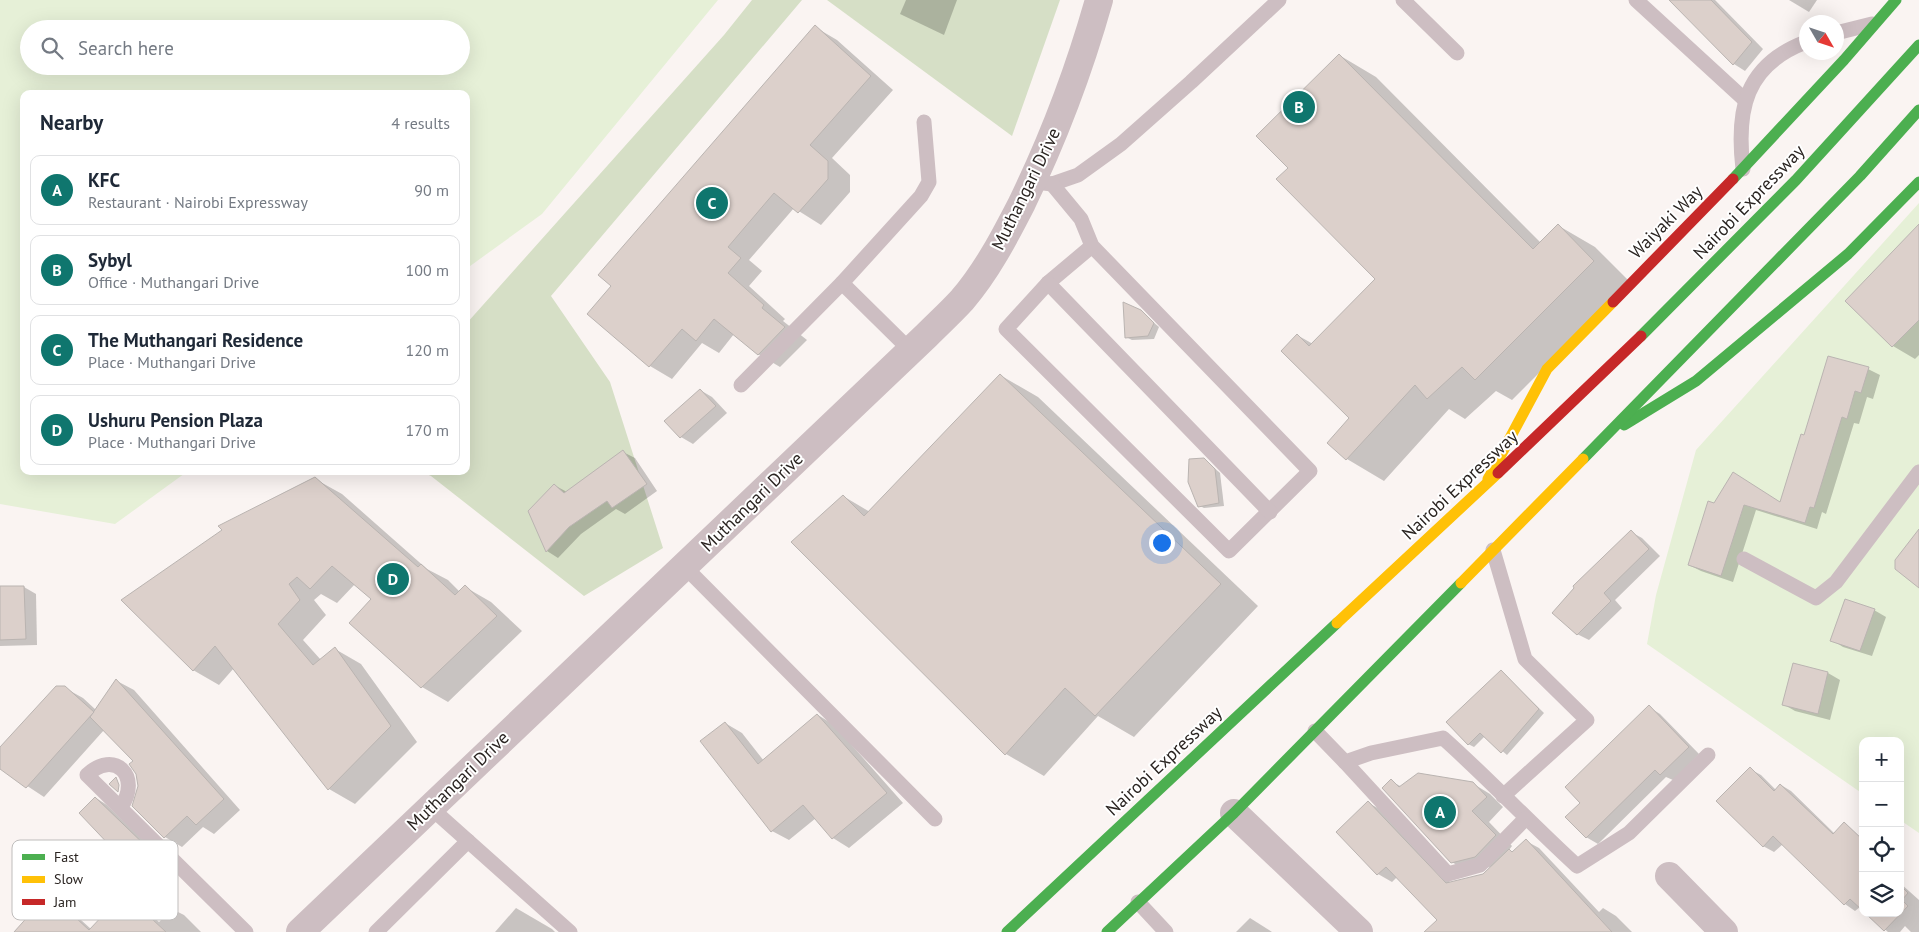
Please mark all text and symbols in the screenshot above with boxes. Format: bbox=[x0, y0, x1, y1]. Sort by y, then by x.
north arrow bbox=[1799, 15, 1844, 60]
search box bbox=[20, 20, 470, 75]
icon: search bbox=[38, 34, 66, 62]
text: Search here bbox=[78, 36, 174, 60]
pin: B bbox=[1283, 88, 1315, 126]
text: Nearby bbox=[40, 109, 103, 136]
text: 4 results bbox=[391, 113, 450, 133]
street label: Muthangari Drive bbox=[986, 124, 1065, 254]
street label: Nairobi Expressway bbox=[1688, 139, 1810, 264]
text: KFC bbox=[88, 168, 120, 192]
text: A bbox=[52, 180, 62, 200]
text: 90 m bbox=[414, 180, 449, 200]
street label: Waiyaki Way bbox=[1624, 180, 1708, 263]
pin: C bbox=[696, 184, 728, 222]
text: Restaurant · Nairobi Expressway bbox=[88, 192, 308, 212]
text: Sybyl bbox=[88, 248, 132, 272]
text: B bbox=[52, 260, 62, 280]
text: 100 m bbox=[406, 260, 449, 280]
text: Office · Muthangari Drive bbox=[88, 272, 259, 292]
text: The Muthangari Residence bbox=[88, 328, 303, 352]
text: C bbox=[53, 340, 61, 360]
text: 120 m bbox=[406, 340, 449, 360]
text: Place · Muthangari Drive bbox=[88, 352, 256, 372]
text: Ushuru Pension Plaza bbox=[88, 408, 263, 432]
text: D bbox=[52, 420, 62, 440]
text: 170 m bbox=[406, 420, 449, 440]
street label: Nairobi Expressway bbox=[1397, 424, 1523, 544]
text: Place · Muthangari Drive bbox=[88, 432, 256, 452]
street label: Muthangari Drive bbox=[696, 447, 808, 556]
your location bbox=[1149, 530, 1175, 556]
pin: D bbox=[377, 560, 409, 598]
street label: Nairobi Expressway bbox=[1101, 700, 1227, 820]
street label: Muthangari Drive bbox=[402, 726, 514, 835]
map controls bbox=[1859, 737, 1904, 917]
button: + bbox=[1859, 737, 1904, 782]
button: − bbox=[1859, 782, 1904, 827]
pin: A bbox=[1424, 793, 1456, 831]
button: locate bbox=[1859, 827, 1904, 872]
legend bbox=[12, 840, 178, 920]
text: Fast bbox=[54, 848, 79, 866]
text: Slow bbox=[54, 870, 84, 888]
button: layers bbox=[1859, 872, 1904, 917]
text: Jam bbox=[53, 893, 76, 911]

